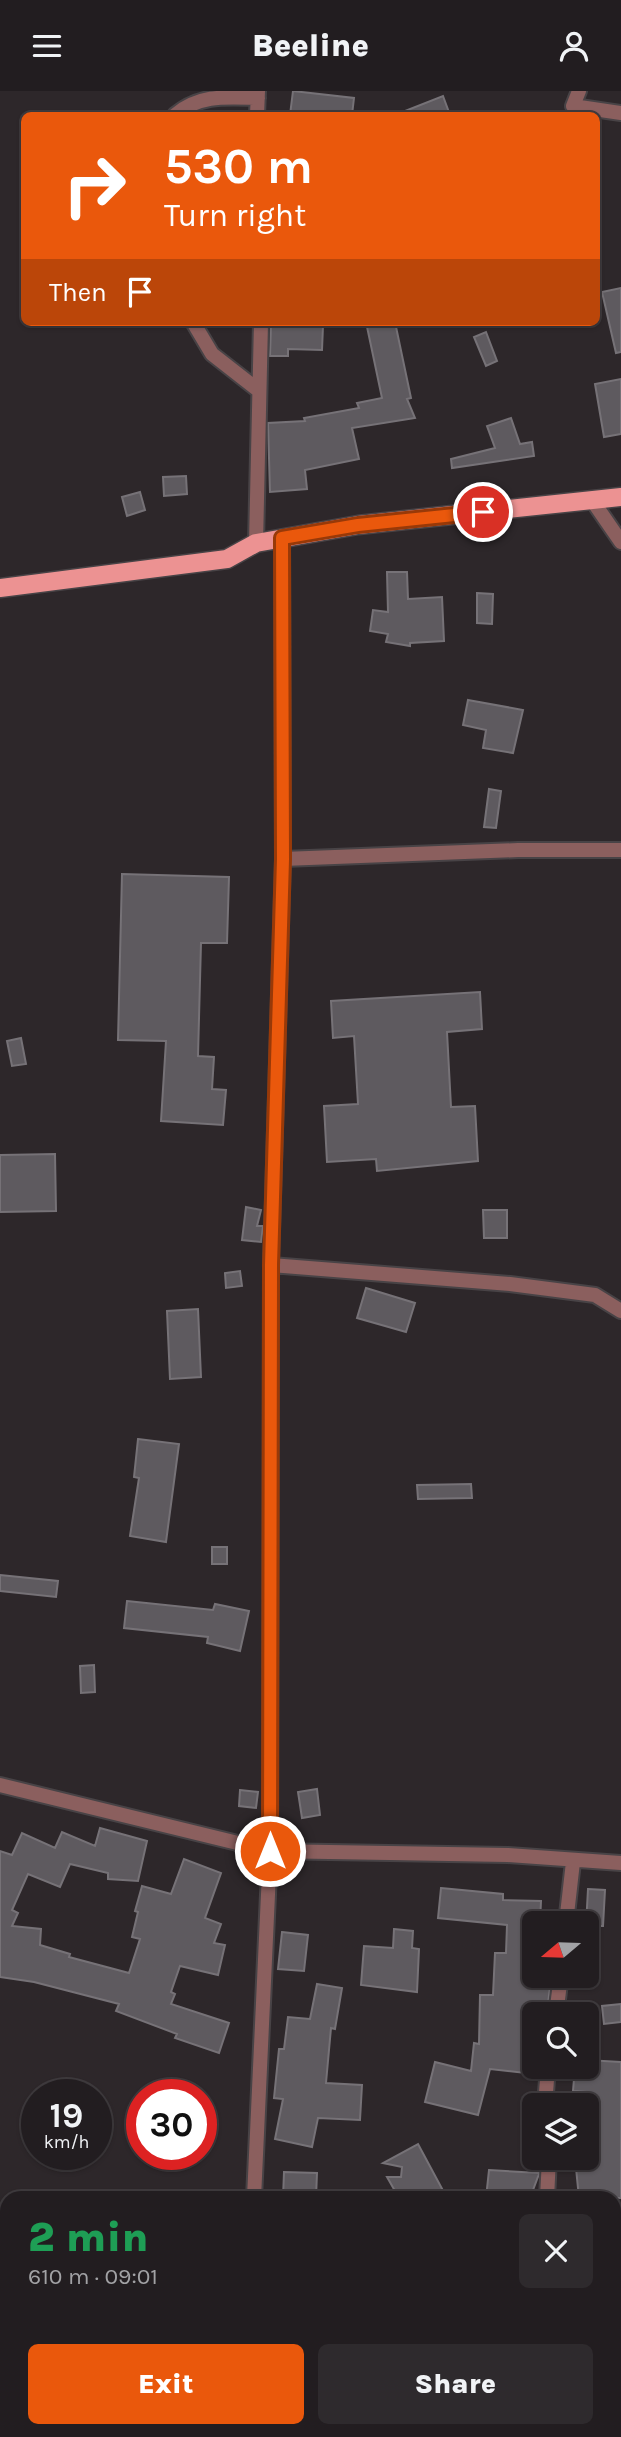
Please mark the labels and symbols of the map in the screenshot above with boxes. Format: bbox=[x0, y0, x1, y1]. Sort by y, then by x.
pin bbox=[453, 482, 513, 542]
position arrow bbox=[233, 1814, 307, 1888]
north arrow bbox=[522, 1911, 598, 1988]
speed limit sign: 30 bbox=[126, 2079, 217, 2170]

